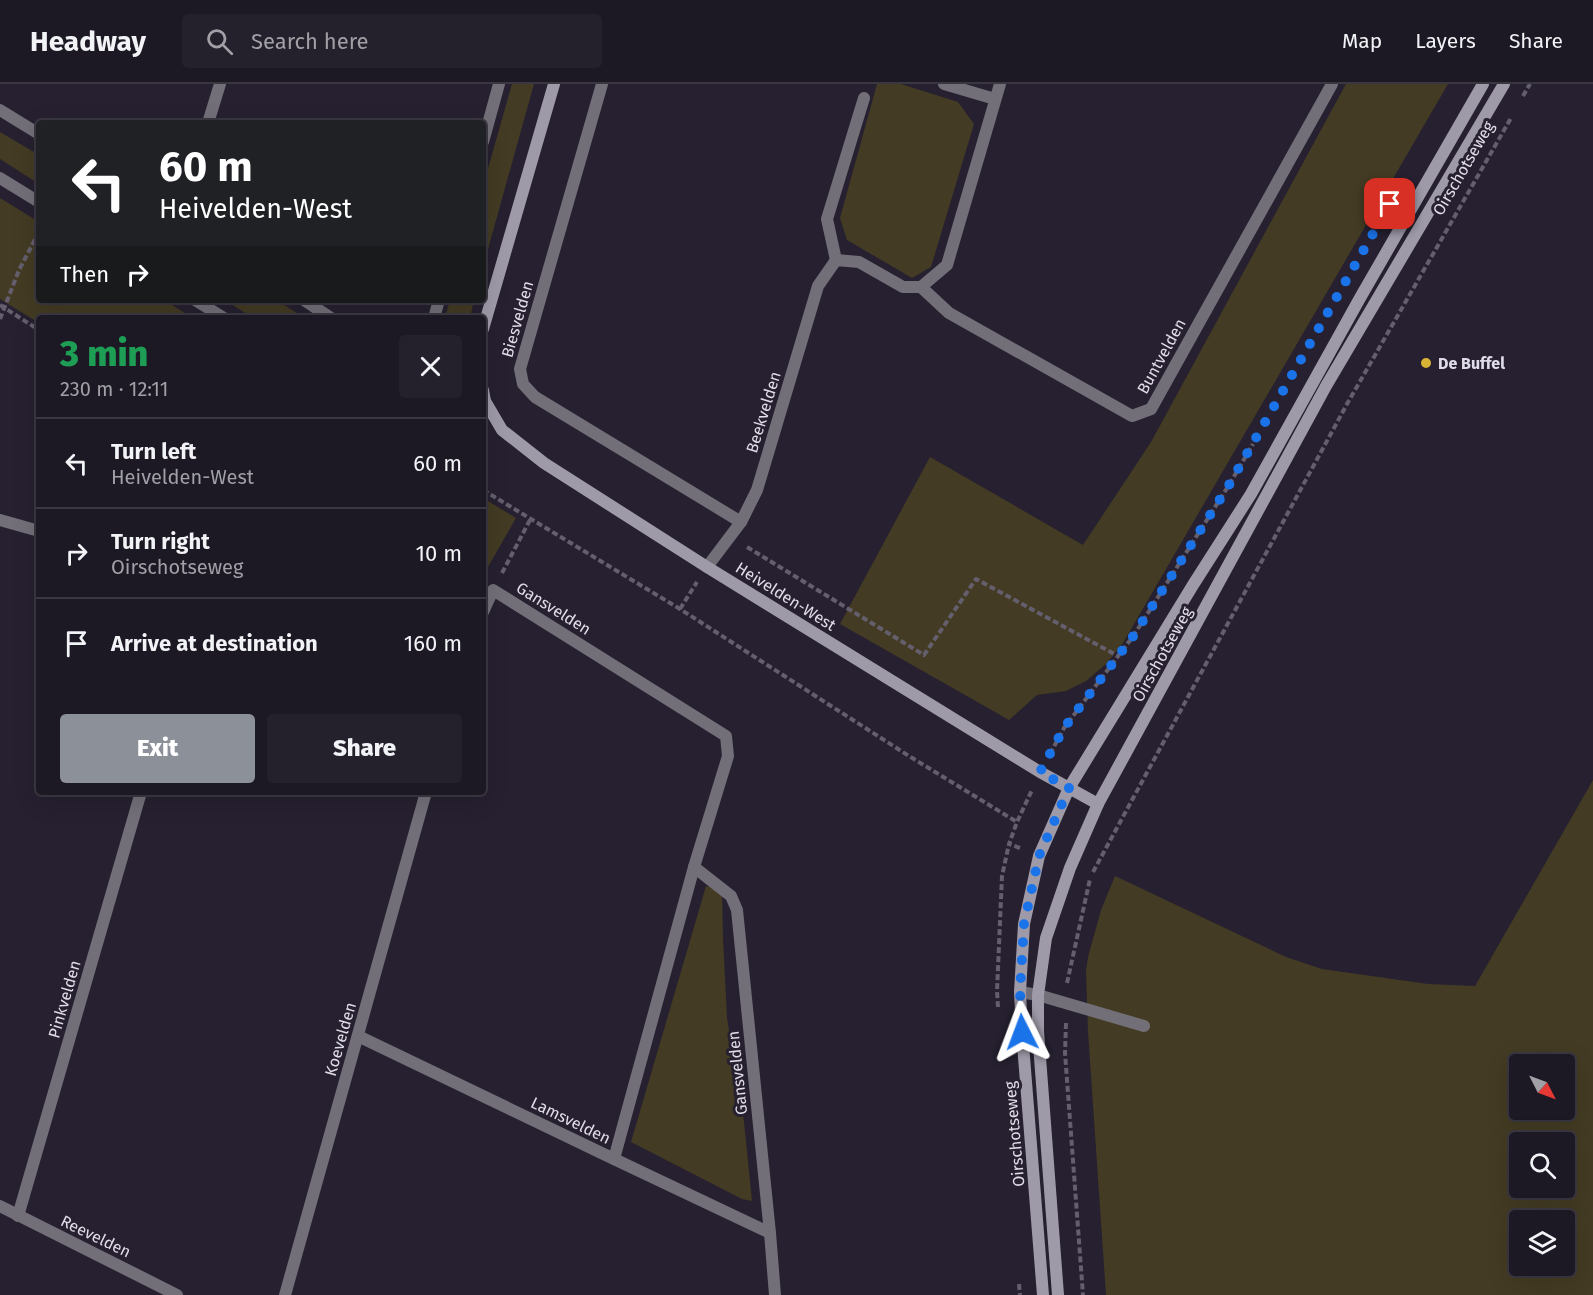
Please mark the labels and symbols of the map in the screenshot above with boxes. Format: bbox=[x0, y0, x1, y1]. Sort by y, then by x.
street label: Oirschotseweg bbox=[1429, 117, 1498, 219]
pin bbox=[1364, 178, 1415, 229]
street label: Biesvelden bbox=[497, 279, 537, 360]
street label: Buntvelden bbox=[1133, 315, 1190, 397]
place label: De Buffel bbox=[1438, 354, 1505, 373]
marker: De Buffel bbox=[1419, 356, 1433, 370]
street label: Beekvelden bbox=[742, 369, 785, 455]
street label: Heivelden-West bbox=[732, 558, 839, 635]
street label: Gansvelden bbox=[513, 578, 594, 639]
street label: Oirschotseweg bbox=[1128, 603, 1197, 705]
street label: Pinkvelden bbox=[44, 958, 85, 1040]
street label: Koevelden bbox=[321, 1000, 360, 1078]
position arrow bbox=[990, 1000, 1054, 1064]
street label: Gansvelden bbox=[724, 1030, 751, 1116]
north arrow bbox=[1509, 1054, 1575, 1120]
street label: Oirschotseweg bbox=[1000, 1080, 1029, 1188]
street label: Lamsvelden bbox=[528, 1093, 614, 1148]
street label: Reevelden bbox=[58, 1211, 134, 1262]

